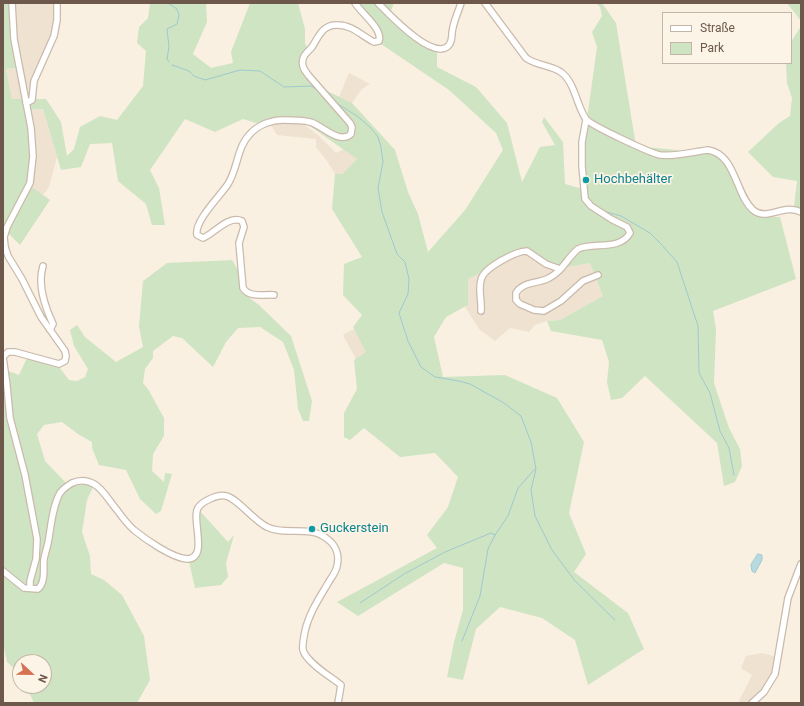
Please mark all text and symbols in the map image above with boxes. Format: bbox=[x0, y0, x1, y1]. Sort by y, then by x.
legend bbox=[662, 12, 792, 64]
text: Straße bbox=[700, 21, 735, 35]
text: Park bbox=[700, 41, 724, 55]
place label: Hochbehälter bbox=[594, 172, 672, 188]
marker: Hochbehälter bbox=[581, 175, 591, 185]
place label: Guckerstein bbox=[320, 521, 389, 537]
marker: Guckerstein bbox=[307, 524, 317, 534]
north arrow bbox=[12, 654, 52, 694]
text: N bbox=[35, 672, 50, 684]

